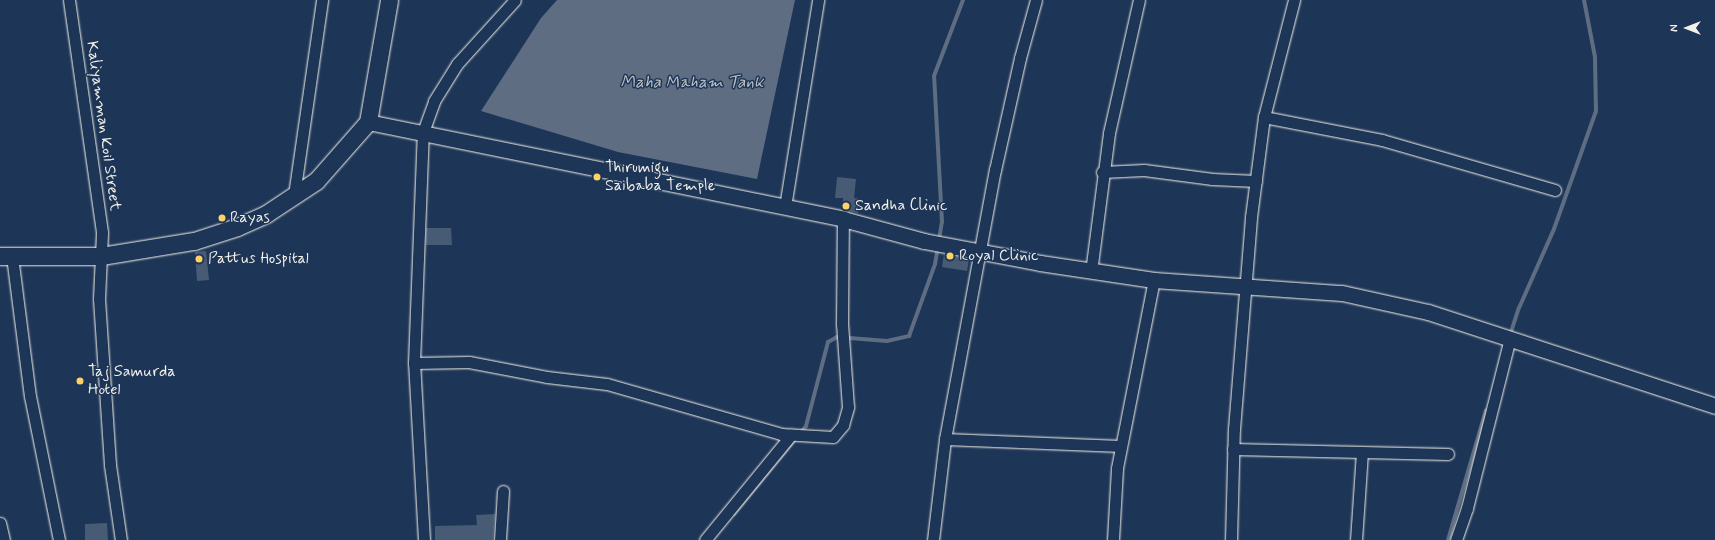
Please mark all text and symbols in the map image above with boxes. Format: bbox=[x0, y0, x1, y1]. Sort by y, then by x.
north arrow bbox=[1667, 8, 1707, 48]
text: N bbox=[1668, 24, 1682, 32]
street label: Kaliyamman Koil Street bbox=[81, 39, 125, 213]
water label: Maha Maham Tank bbox=[620, 73, 764, 93]
place label: Thirumigu Saibaba Temple bbox=[605, 158, 713, 196]
marker: Thirumigu Saibaba Temple bbox=[592, 172, 602, 182]
place label: Sandha Clinic bbox=[855, 196, 949, 216]
marker: Sandha Clinic bbox=[840, 200, 852, 212]
place label: Rayas bbox=[230, 208, 270, 228]
marker: Rayas bbox=[217, 213, 227, 223]
place label: Royal Clinic bbox=[959, 246, 1038, 266]
place label: Pattus Hospital bbox=[208, 249, 317, 269]
marker: Royal Clinic bbox=[944, 250, 956, 262]
marker: Pattus Hospital bbox=[193, 253, 205, 265]
place label: Taj Samurda Hotel bbox=[88, 362, 176, 400]
marker: Taj Samurda Hotel bbox=[75, 376, 85, 386]

